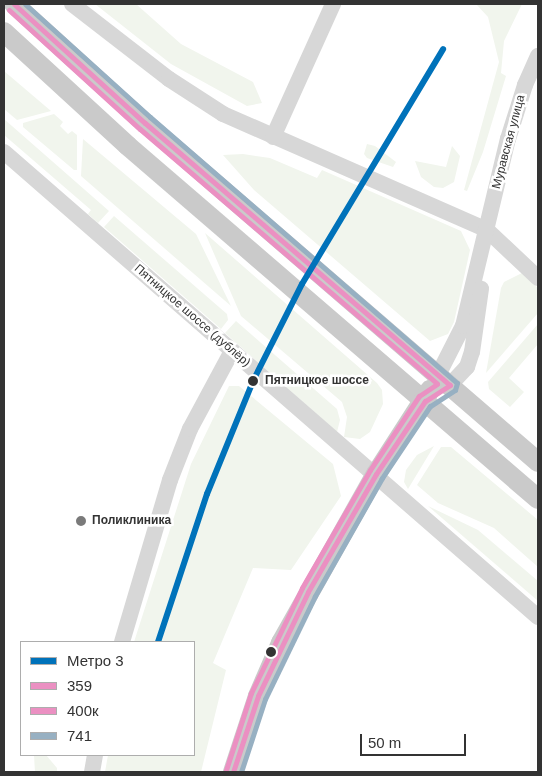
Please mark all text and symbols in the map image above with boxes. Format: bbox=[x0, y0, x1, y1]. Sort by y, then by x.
street label: Муравская улица bbox=[490, 93, 528, 191]
street label: Пятницкое шоссе (дублёр) bbox=[131, 262, 253, 370]
marker: Пятницкое шоссе bbox=[245, 373, 261, 389]
place label: Пятницкое шоссе bbox=[265, 374, 369, 388]
marker: Поликлиника bbox=[74, 514, 88, 528]
place label: Поликлиника bbox=[92, 514, 171, 528]
legend bbox=[20, 641, 195, 756]
unlabelled marker bbox=[266, 647, 276, 657]
text: Метро 3 bbox=[67, 652, 124, 669]
text: 359 bbox=[67, 677, 92, 694]
text: 400к bbox=[67, 702, 99, 719]
scale bar bbox=[362, 724, 468, 756]
text: 741 bbox=[67, 727, 92, 744]
text: 50 m bbox=[368, 734, 401, 751]

